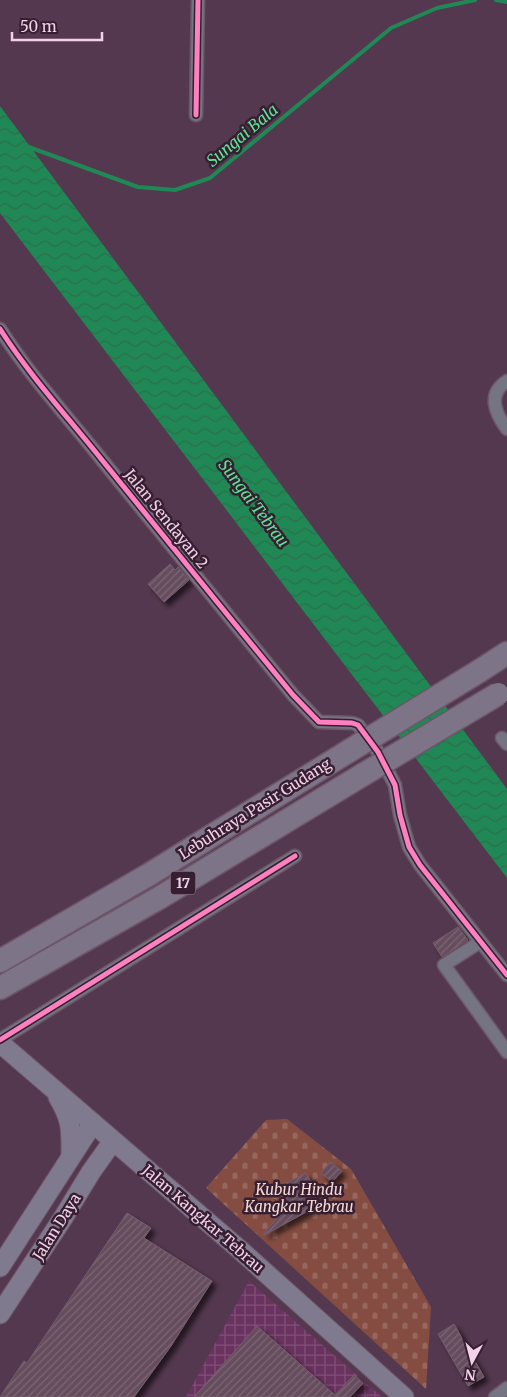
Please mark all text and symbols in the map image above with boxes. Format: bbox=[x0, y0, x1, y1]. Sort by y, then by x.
scale bar bbox=[12, 10, 102, 42]
text: 50 m bbox=[20, 17, 57, 36]
water label: Sungai Bala bbox=[202, 99, 282, 171]
water label: Sungai Tebrau bbox=[215, 455, 293, 551]
street label: Jalan Sendayan 2 bbox=[120, 464, 212, 572]
street label: Lebuhraya Pasir Gudang bbox=[175, 754, 334, 863]
road number: 17 bbox=[170, 871, 196, 894]
street label: Jalan Kangkar Tebrau bbox=[138, 1160, 268, 1277]
park label: Kubur Hindu Kangkar Tebrau bbox=[243, 1180, 354, 1216]
street label: Jalan Daya bbox=[28, 1190, 85, 1265]
north arrow bbox=[447, 1337, 497, 1387]
text: N bbox=[464, 1365, 477, 1385]

